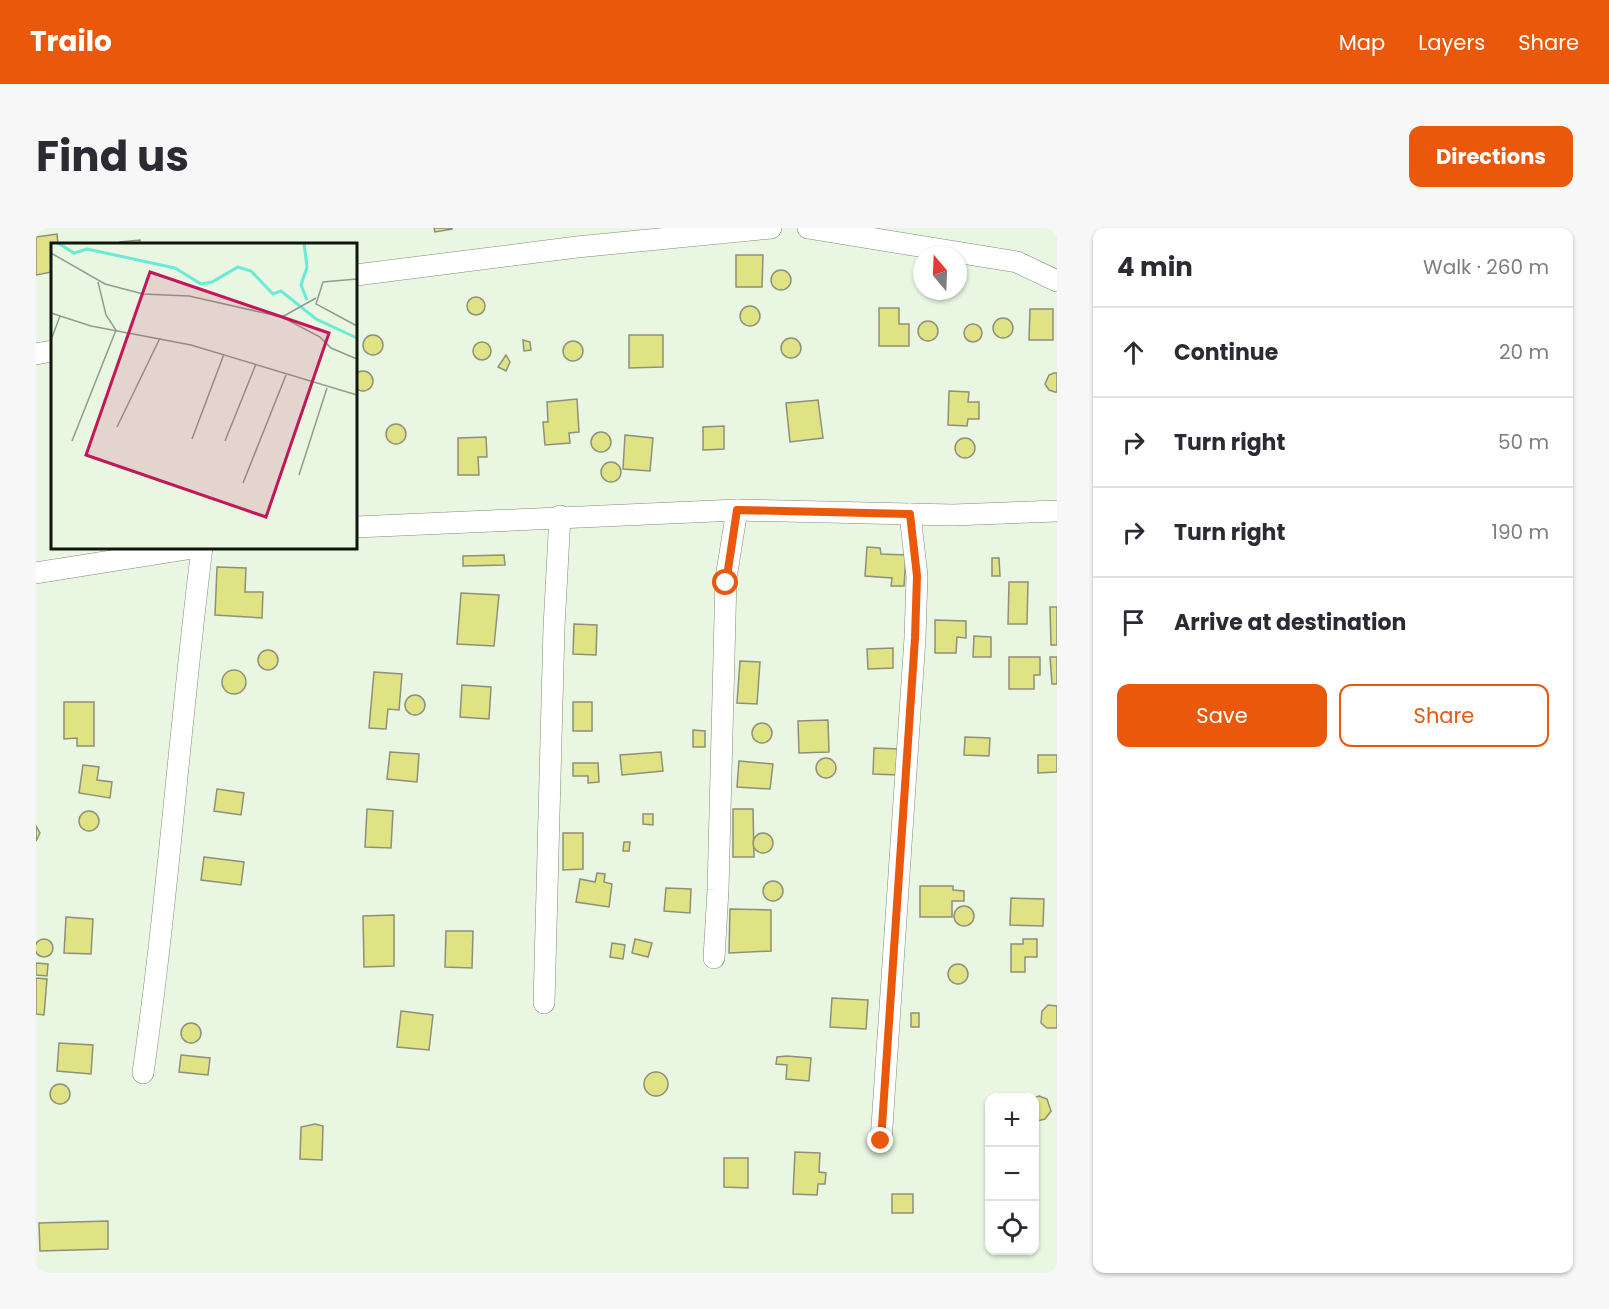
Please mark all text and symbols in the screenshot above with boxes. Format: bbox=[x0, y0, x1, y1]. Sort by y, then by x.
text: Trailo bbox=[30, 22, 112, 61]
text: Map bbox=[1339, 28, 1385, 57]
text: Layers bbox=[1418, 28, 1485, 57]
text: Share bbox=[1518, 28, 1579, 57]
button: Directions bbox=[1409, 126, 1573, 187]
text: Find us bbox=[36, 127, 189, 186]
inset map bbox=[51, 243, 357, 549]
north arrow bbox=[913, 246, 967, 300]
text: 4 min bbox=[1117, 249, 1193, 285]
text: Walk · 260 m bbox=[1423, 253, 1549, 281]
icon: ahead bbox=[1117, 336, 1150, 369]
text: Continue bbox=[1174, 337, 1278, 368]
text: 20 m bbox=[1499, 338, 1549, 366]
icon: right bbox=[1117, 426, 1150, 459]
text: Turn right bbox=[1174, 427, 1285, 458]
text: 50 m bbox=[1498, 428, 1549, 456]
icon: right bbox=[1117, 516, 1150, 549]
text: Turn right bbox=[1174, 517, 1285, 548]
text: 190 m bbox=[1492, 518, 1549, 546]
route start bbox=[712, 569, 738, 595]
icon: arrive bbox=[1117, 606, 1150, 639]
text: Arrive at destination bbox=[1174, 607, 1406, 638]
button: Save bbox=[1117, 684, 1327, 747]
button: Share bbox=[1339, 684, 1549, 747]
map controls bbox=[985, 1093, 1039, 1255]
button: + bbox=[985, 1093, 1039, 1147]
route end bbox=[867, 1127, 893, 1153]
button: − bbox=[985, 1147, 1039, 1201]
button: locate bbox=[985, 1201, 1039, 1255]

